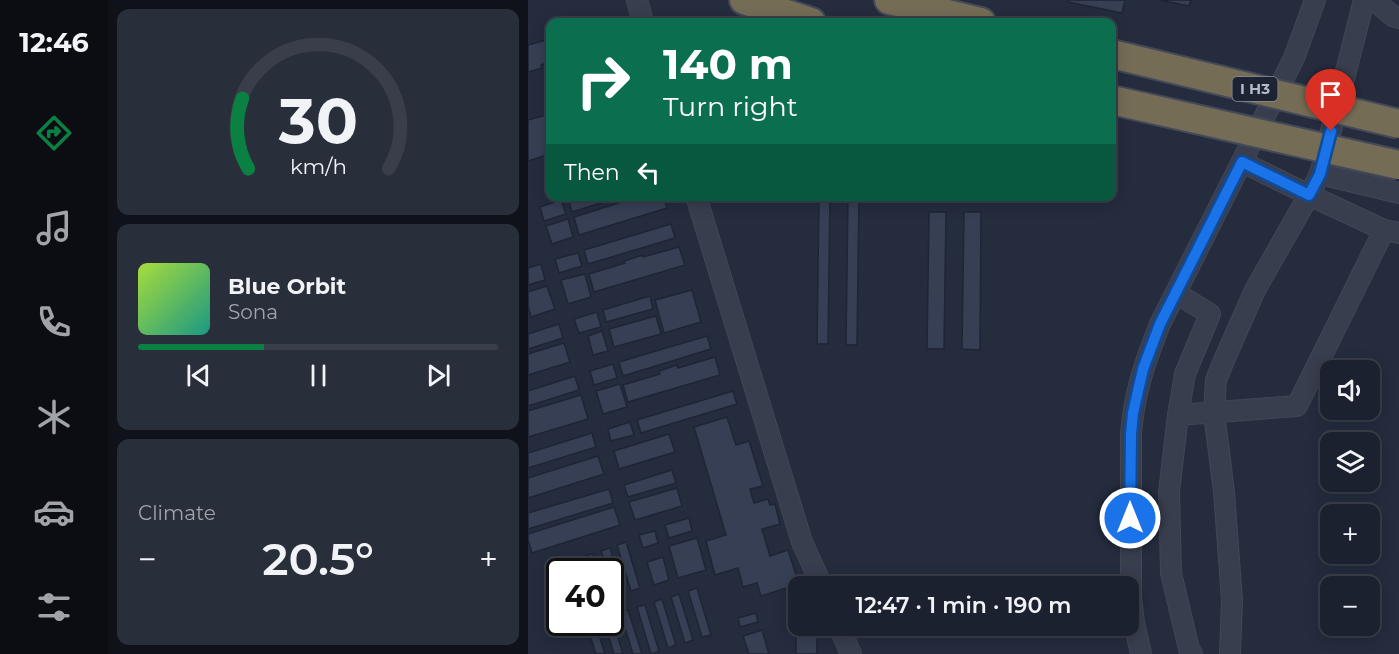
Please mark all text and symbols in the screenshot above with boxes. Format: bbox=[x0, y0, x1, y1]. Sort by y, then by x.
text: 12:46 bbox=[19, 26, 89, 59]
text: 140 m bbox=[663, 38, 793, 90]
icon: right bbox=[564, 42, 642, 120]
pin bbox=[1305, 69, 1356, 131]
road number: I H3 bbox=[1232, 77, 1278, 101]
icon: arrive bbox=[1314, 78, 1347, 111]
text: 30 bbox=[277, 83, 358, 159]
text: Turn right bbox=[663, 90, 798, 123]
icon: directions bbox=[33, 112, 75, 154]
text: km/h bbox=[289, 153, 347, 179]
icon: left bbox=[632, 156, 665, 189]
text: Then bbox=[564, 159, 620, 186]
icon: music bbox=[33, 207, 75, 249]
text: Blue Orbit bbox=[228, 273, 346, 300]
text: Sona bbox=[228, 300, 278, 324]
icon: phone bbox=[33, 301, 75, 343]
icon: previous bbox=[182, 359, 215, 392]
icon: pause bbox=[302, 359, 335, 392]
icon: next bbox=[422, 359, 455, 392]
map controls bbox=[1320, 360, 1380, 636]
button: sound bbox=[1320, 360, 1380, 420]
icon: climate bbox=[33, 396, 75, 438]
button: layers bbox=[1320, 432, 1380, 492]
position arrow bbox=[1098, 486, 1162, 550]
icon: car bbox=[33, 491, 75, 533]
text: Climate bbox=[138, 501, 216, 525]
button: + bbox=[1320, 504, 1380, 564]
text: 20.5° bbox=[262, 531, 374, 586]
text: − bbox=[138, 539, 157, 579]
text: + bbox=[479, 539, 498, 579]
speed limit sign: 40 bbox=[546, 558, 624, 636]
button: − bbox=[1320, 576, 1380, 636]
icon: filters bbox=[33, 586, 75, 628]
text: 12:47 · 1 min · 190 m bbox=[856, 592, 1071, 619]

